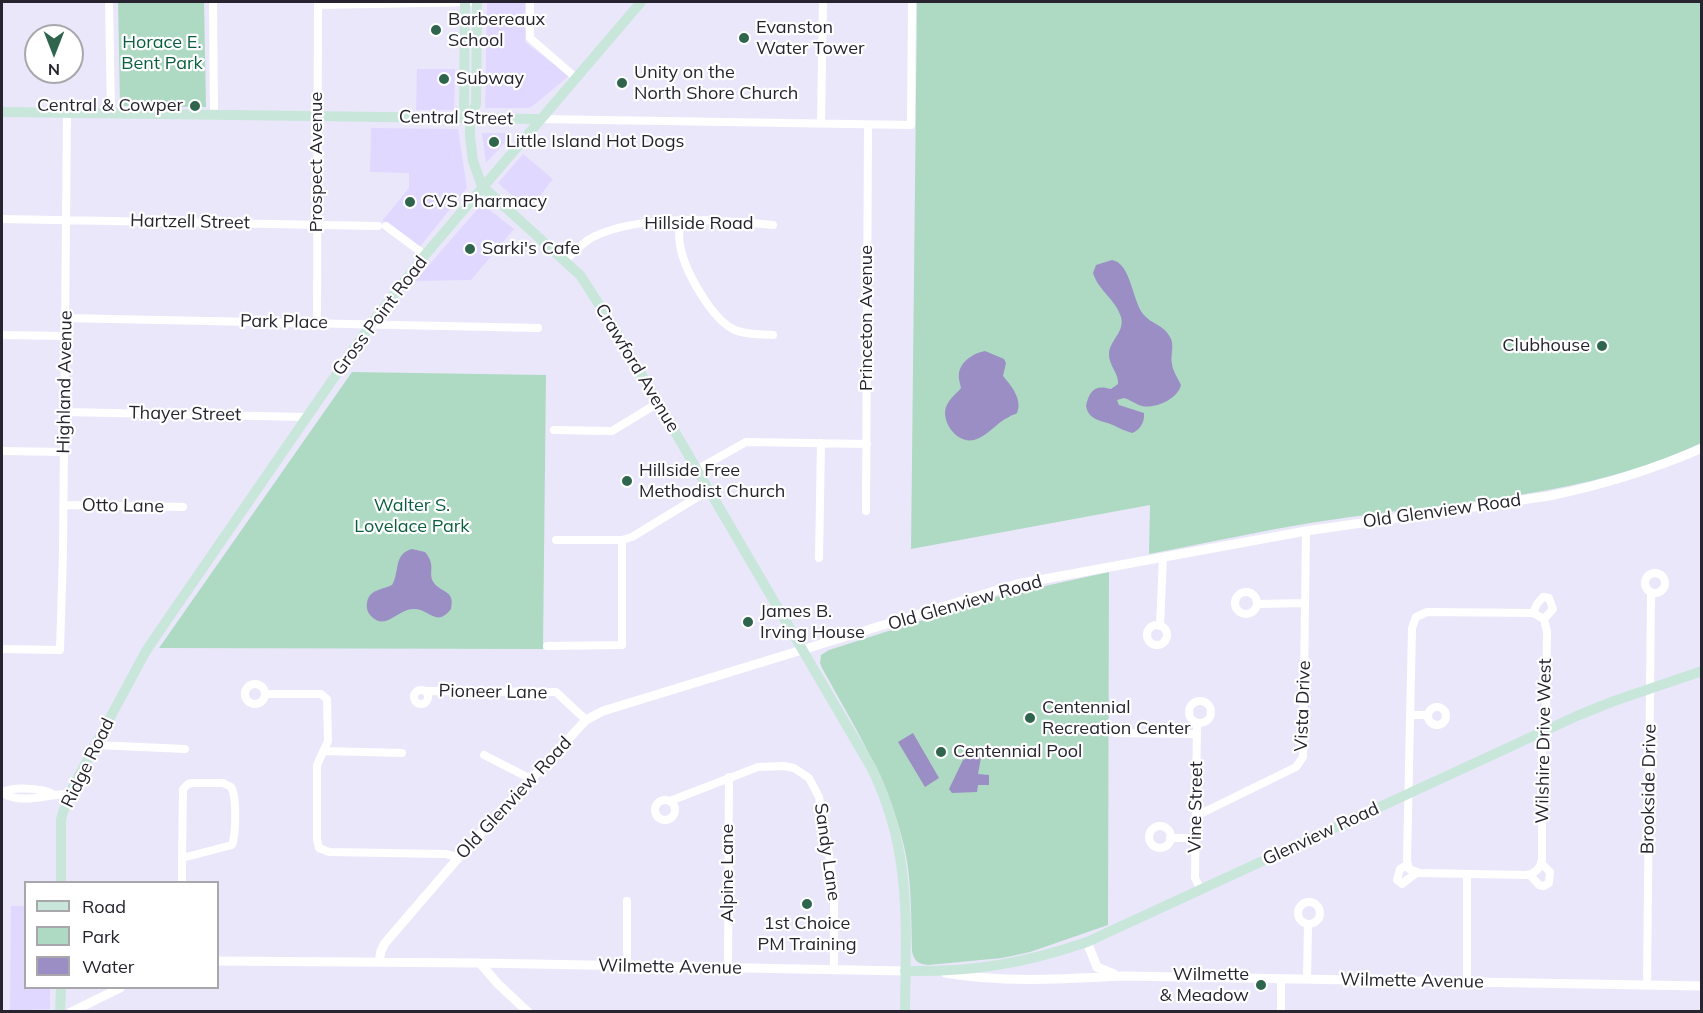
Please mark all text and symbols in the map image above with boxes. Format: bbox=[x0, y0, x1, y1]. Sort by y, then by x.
place label: Barbereaux School bbox=[448, 9, 545, 52]
place label: Evanston Water Tower bbox=[756, 17, 864, 60]
marker: Barbereaux School bbox=[429, 23, 443, 37]
north arrow bbox=[24, 24, 84, 84]
marker: Evanston Water Tower bbox=[737, 31, 751, 45]
park label: Horace E. Bent Park bbox=[121, 32, 203, 74]
text: N bbox=[48, 60, 60, 80]
place label: Unity on the North Shore Church bbox=[634, 62, 798, 104]
place label: Subway bbox=[456, 68, 524, 90]
marker: Subway bbox=[437, 72, 451, 86]
marker: Unity on the North Shore Church bbox=[615, 76, 629, 90]
street label: Prospect Avenue bbox=[306, 92, 328, 232]
place label: Central & Cowper bbox=[37, 95, 183, 117]
marker: Central & Cowper bbox=[188, 99, 202, 113]
street label: Central Street bbox=[399, 106, 513, 130]
place label: Little Island Hot Dogs bbox=[506, 131, 684, 153]
marker: Little Island Hot Dogs bbox=[487, 135, 501, 149]
place label: CVS Pharmacy bbox=[422, 191, 547, 213]
marker: CVS Pharmacy bbox=[403, 195, 417, 209]
street label: Hartzell Street bbox=[130, 210, 250, 234]
street label: Hillside Road bbox=[644, 213, 754, 235]
place label: Sarki's Cafe bbox=[482, 238, 580, 260]
marker: Sarki's Cafe bbox=[463, 242, 477, 256]
street label: Princeton Avenue bbox=[856, 245, 878, 391]
street label: Gross Point Road bbox=[328, 252, 432, 380]
street label: Crawford Avenue bbox=[590, 300, 684, 436]
street label: Highland Avenue bbox=[53, 310, 77, 454]
street label: Park Place bbox=[240, 310, 328, 334]
place label: Clubhouse bbox=[1502, 335, 1590, 357]
marker: Clubhouse bbox=[1595, 339, 1609, 353]
street label: Thayer Street bbox=[129, 402, 241, 426]
place label: Hillside Free Methodist Church bbox=[639, 460, 785, 502]
marker: Hillside Free Methodist Church bbox=[620, 474, 634, 488]
street label: Old Glenview Road bbox=[1362, 489, 1522, 533]
street label: Otto Lane bbox=[82, 494, 164, 518]
park label: Walter S. Lovelace Park bbox=[354, 495, 470, 538]
street label: Old Glenview Road bbox=[885, 571, 1045, 635]
place label: James B. Irving House bbox=[760, 601, 865, 644]
marker: James B. Irving House bbox=[741, 615, 755, 629]
street label: Wilshire Drive West bbox=[1532, 658, 1556, 824]
street label: Vista Drive bbox=[1291, 660, 1315, 752]
street label: Pioneer Lane bbox=[439, 680, 547, 704]
place label: Centennial Recreation Center bbox=[1042, 697, 1191, 740]
marker: Centennial Recreation Center bbox=[1023, 711, 1037, 725]
street label: Ridge Road bbox=[57, 715, 119, 811]
street label: Brookside Drive bbox=[1637, 724, 1661, 854]
street label: Old Glenview Road bbox=[452, 732, 576, 864]
place label: Centennial Pool bbox=[953, 741, 1082, 763]
marker: Centennial Pool bbox=[934, 745, 948, 759]
street label: Vine Street bbox=[1184, 761, 1208, 853]
street label: Glenview Road bbox=[1259, 798, 1383, 870]
street label: Sandy Lane bbox=[809, 802, 845, 902]
street label: Alpine Lane bbox=[717, 824, 739, 922]
legend bbox=[24, 881, 219, 989]
text: Road bbox=[82, 895, 126, 918]
marker: 1st Choice PM Training bbox=[800, 897, 814, 911]
place label: 1st Choice PM Training bbox=[757, 913, 857, 956]
text: Park bbox=[82, 925, 120, 948]
text: Water bbox=[82, 955, 134, 978]
street label: Wilmette Avenue bbox=[598, 955, 742, 979]
place label: Wilmette & Meadow bbox=[1160, 964, 1249, 1006]
street label: Wilmette Avenue bbox=[1340, 969, 1484, 993]
marker: Wilmette & Meadow bbox=[1254, 978, 1268, 992]

